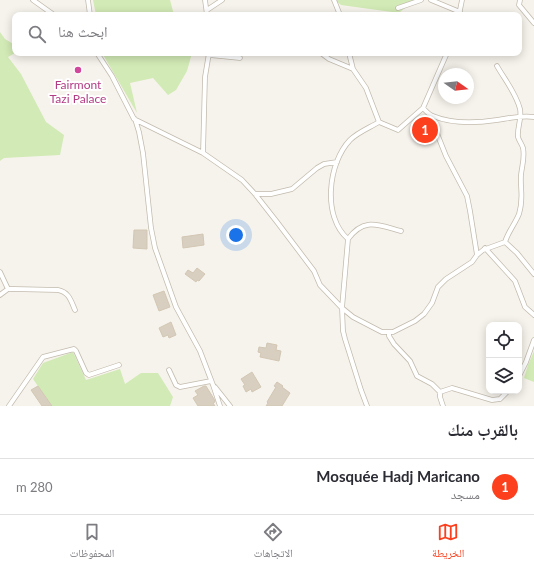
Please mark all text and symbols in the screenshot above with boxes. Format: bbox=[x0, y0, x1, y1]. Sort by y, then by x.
search box bbox=[12, 12, 522, 56]
text: ابحث هنا bbox=[58, 22, 108, 40]
icon: search bbox=[26, 23, 48, 45]
marker: Fairmont Tazi Palace bbox=[73, 65, 83, 75]
north arrow bbox=[438, 68, 474, 104]
place label: Fairmont Tazi Palace bbox=[50, 77, 106, 106]
pin: 1 bbox=[412, 115, 438, 145]
your location bbox=[226, 225, 246, 245]
map controls bbox=[486, 322, 522, 394]
button: locate bbox=[486, 322, 522, 358]
button: layers bbox=[486, 358, 522, 394]
text: بالقرب منك bbox=[448, 419, 518, 440]
text: Mosquée Hadj Maricano bbox=[316, 467, 480, 485]
text: 280 m bbox=[16, 479, 53, 495]
text: 1 bbox=[501, 479, 509, 495]
text: مسجد bbox=[451, 486, 480, 502]
tab: المحفوظات bbox=[70, 521, 114, 564]
tab: الاتجاهات bbox=[254, 521, 293, 564]
tab: الخريطة bbox=[432, 521, 464, 564]

